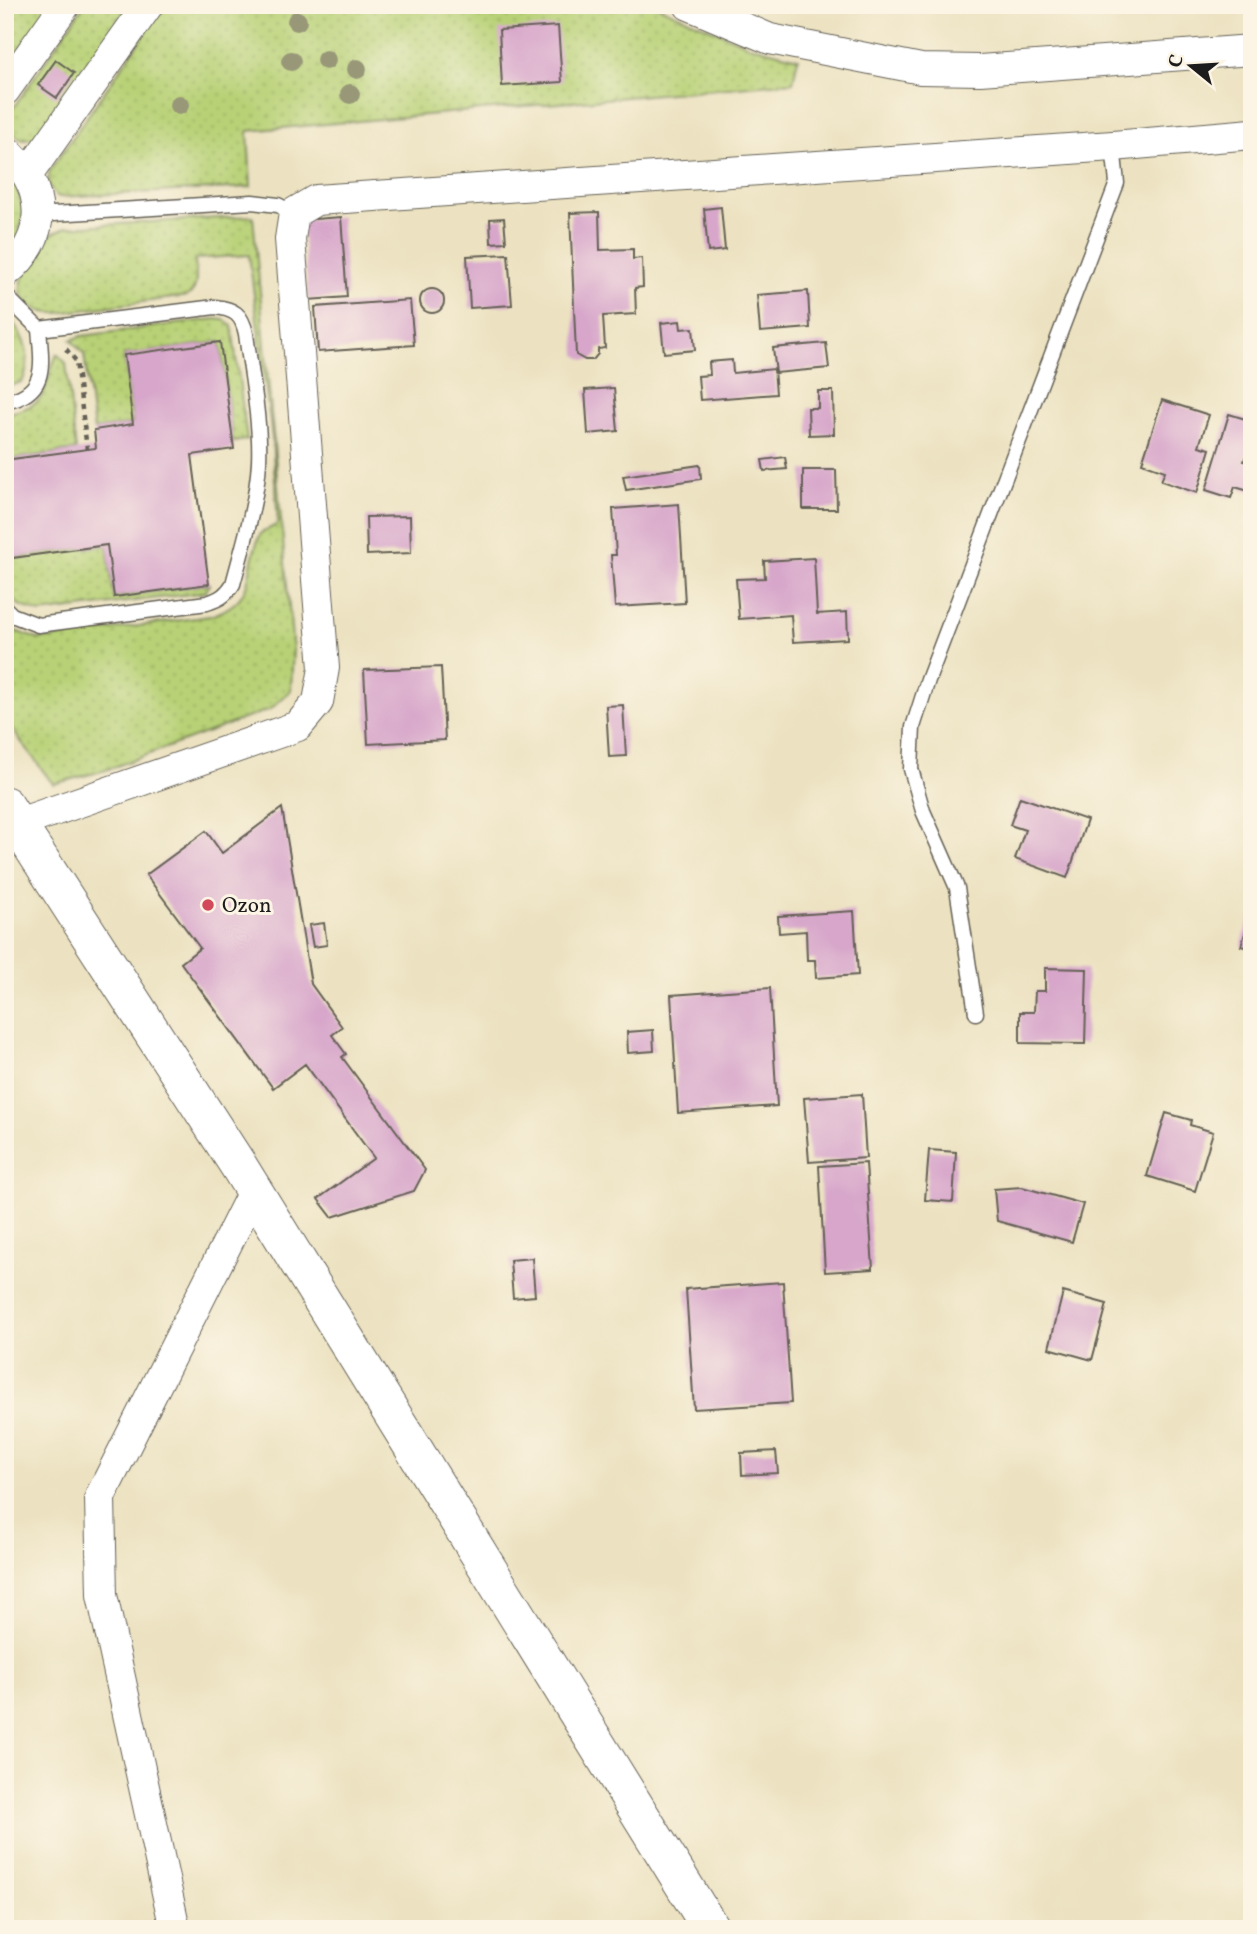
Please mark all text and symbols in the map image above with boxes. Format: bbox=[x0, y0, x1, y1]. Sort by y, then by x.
north arrow bbox=[1156, 32, 1226, 102]
text: С bbox=[1162, 52, 1191, 71]
place label: Ozon bbox=[222, 892, 272, 921]
marker: Ozon bbox=[200, 897, 216, 913]

